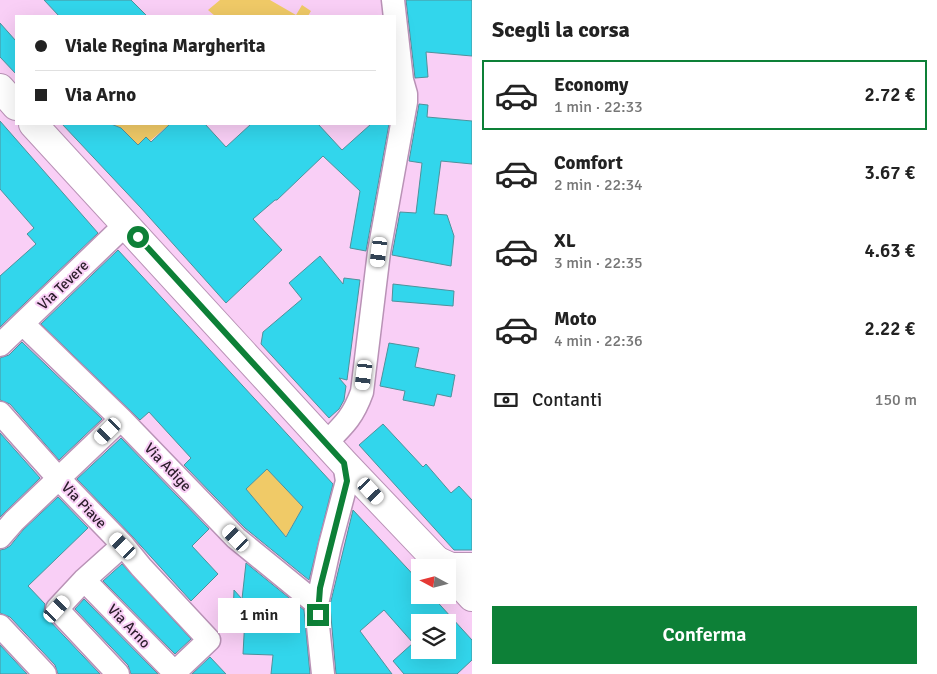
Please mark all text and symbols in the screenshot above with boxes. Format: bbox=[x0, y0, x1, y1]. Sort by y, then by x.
text: Scegli la corsa bbox=[492, 16, 630, 43]
text: Viale Regina Margherita bbox=[65, 34, 265, 58]
icon: car bbox=[494, 73, 539, 118]
text: Economy bbox=[554, 73, 628, 97]
text: Via Arno bbox=[65, 83, 136, 107]
text: 2.72 € bbox=[865, 83, 915, 107]
text: 1 min · 22:33 bbox=[554, 97, 643, 117]
icon: car bbox=[494, 151, 539, 196]
text: Comfort bbox=[554, 151, 623, 175]
text: 3.67 € bbox=[865, 161, 915, 185]
text: 2 min · 22:34 bbox=[554, 175, 643, 195]
route start bbox=[127, 226, 149, 248]
icon: car bbox=[494, 229, 539, 274]
text: XL bbox=[554, 229, 576, 253]
car bbox=[369, 236, 388, 268]
text: 4.63 € bbox=[865, 239, 915, 263]
text: 3 min · 22:35 bbox=[554, 253, 643, 273]
street label: Via Tevere bbox=[34, 256, 92, 314]
icon: car bbox=[494, 307, 539, 352]
text: Moto bbox=[554, 307, 597, 331]
text: 2.22 € bbox=[865, 317, 915, 341]
text: 4 min · 22:36 bbox=[554, 331, 643, 351]
car bbox=[354, 359, 373, 391]
icon: cash bbox=[492, 386, 520, 414]
text: Contanti bbox=[532, 388, 602, 412]
text: 150 m bbox=[875, 390, 917, 410]
car bbox=[92, 415, 123, 447]
street label: Via Adige bbox=[141, 439, 195, 495]
car bbox=[355, 475, 386, 507]
street label: Via Piave bbox=[57, 478, 111, 532]
car bbox=[220, 522, 251, 554]
car bbox=[107, 530, 138, 562]
north arrow bbox=[411, 559, 456, 604]
map controls bbox=[411, 559, 456, 659]
car bbox=[41, 593, 72, 625]
callout: 1 min bbox=[218, 598, 300, 632]
street label: Via Arno bbox=[104, 600, 154, 652]
route end bbox=[307, 604, 329, 626]
text: 1 min bbox=[240, 605, 278, 625]
button: Conferma bbox=[492, 606, 917, 664]
button: layers bbox=[411, 614, 456, 659]

